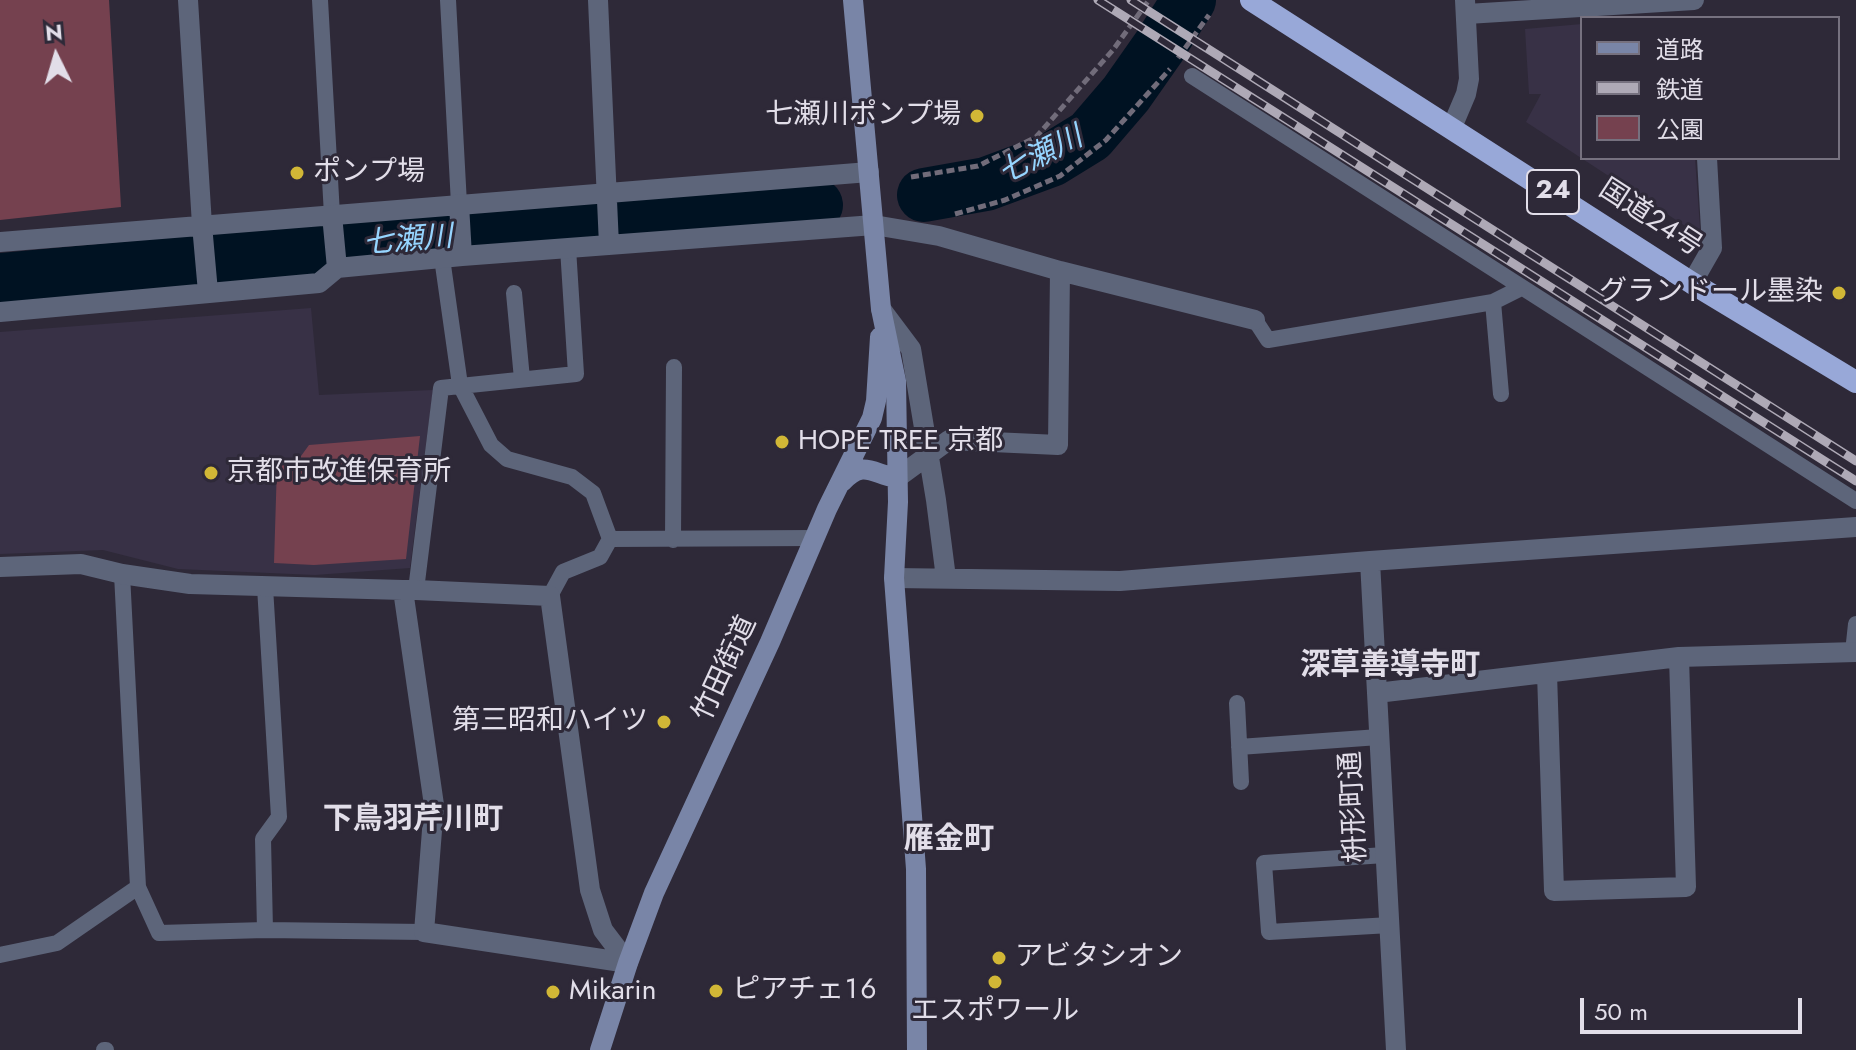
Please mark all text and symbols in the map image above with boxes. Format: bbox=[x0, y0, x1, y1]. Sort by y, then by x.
text: N bbox=[44, 15, 64, 49]
north arrow bbox=[16, 16, 96, 96]
legend bbox=[1580, 16, 1840, 160]
text: 道路 bbox=[1656, 32, 1704, 67]
text: 鉄道 bbox=[1656, 72, 1704, 107]
place label: 七瀬川ポンプ場 bbox=[765, 99, 961, 133]
marker: 七瀬川ポンプ場 bbox=[968, 107, 986, 125]
text: 公園 bbox=[1656, 112, 1704, 147]
water label: 七瀬川 bbox=[993, 121, 1089, 193]
place label: ポンプ場 bbox=[313, 156, 425, 190]
marker: ポンプ場 bbox=[288, 164, 306, 182]
road number: 24 bbox=[1527, 170, 1579, 214]
street label: 国道24号 bbox=[1592, 173, 1708, 265]
water label: 七瀬川 bbox=[362, 220, 454, 264]
place label: グランドール墨染 bbox=[1599, 276, 1823, 310]
marker: グランドール墨染 bbox=[1830, 284, 1848, 302]
place label: HOPE TREE 京都 bbox=[798, 425, 1003, 459]
marker: HOPE TREE 京都 bbox=[773, 433, 791, 451]
place label: 京都市改進保育所 bbox=[227, 456, 451, 490]
marker: 京都市改進保育所 bbox=[202, 464, 220, 482]
street label: 竹田街道 bbox=[687, 611, 765, 727]
district label: 深草善導寺町 bbox=[1300, 649, 1480, 685]
place label: 第三昭和ハイツ bbox=[452, 705, 648, 739]
marker: 第三昭和ハイツ bbox=[655, 713, 673, 731]
street label: 枡形町通 bbox=[1335, 750, 1375, 864]
district label: 下鳥羽芹川町 bbox=[323, 803, 503, 839]
district label: 雁金町 bbox=[904, 823, 994, 859]
place label: アビタシオン bbox=[1015, 941, 1183, 975]
marker: アビタシオン bbox=[990, 949, 1008, 967]
marker: エスポワール bbox=[986, 973, 1004, 991]
place label: ピアチェ１６ bbox=[732, 974, 876, 1008]
place label: Mikarin bbox=[569, 975, 656, 1009]
marker: ピアチェ１６ bbox=[707, 982, 725, 1000]
scale bar bbox=[1584, 982, 1806, 1032]
marker: Mikarin bbox=[544, 983, 562, 1001]
text: 50 m bbox=[1594, 994, 1648, 1029]
place label: エスポワール bbox=[911, 995, 1079, 1029]

